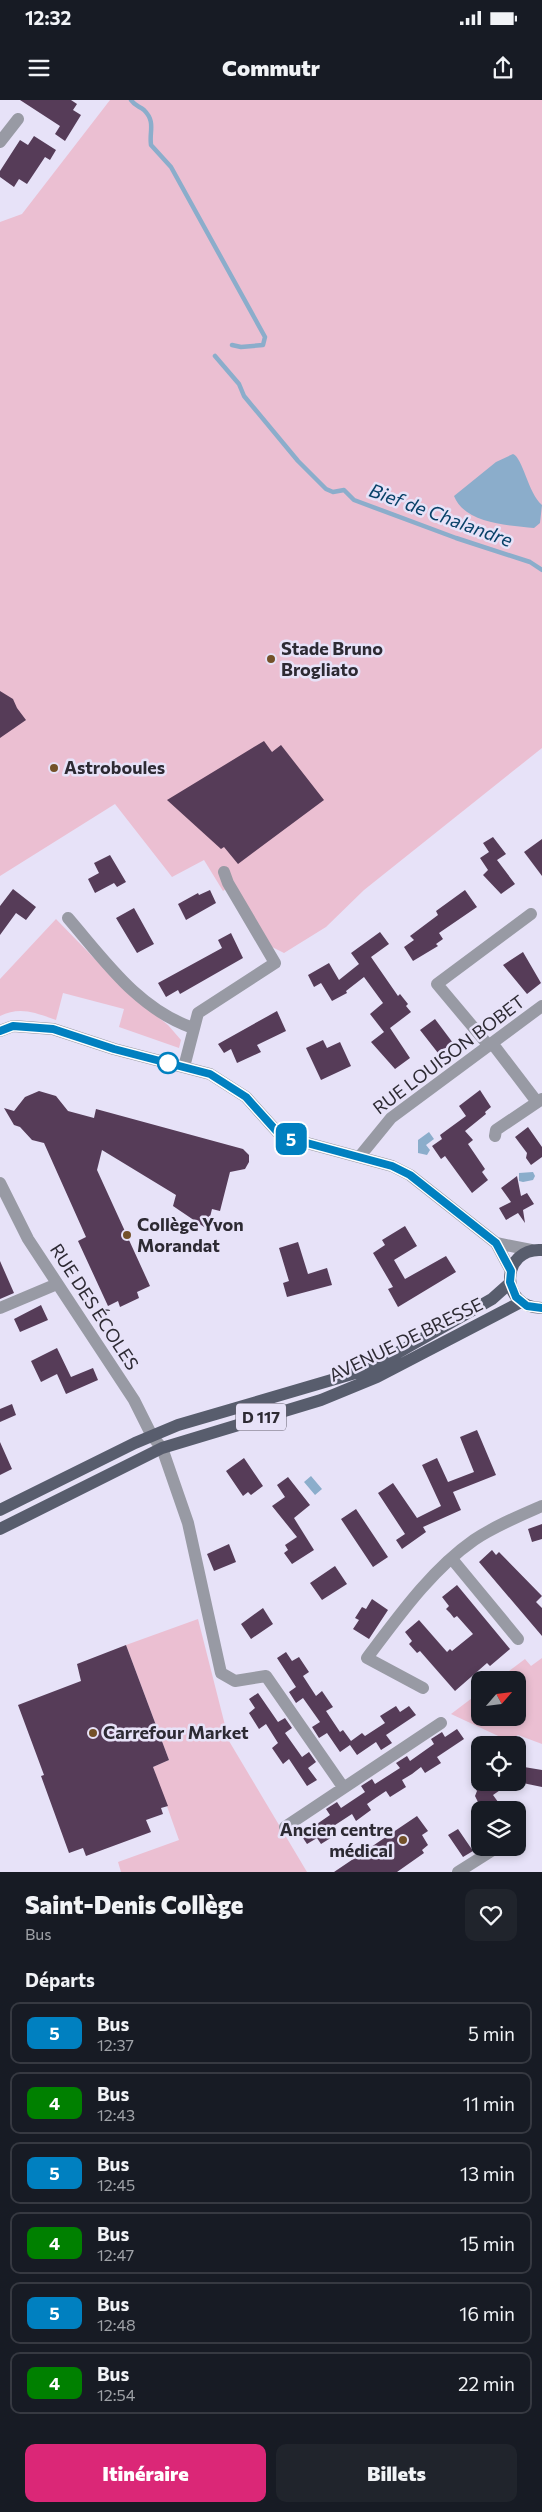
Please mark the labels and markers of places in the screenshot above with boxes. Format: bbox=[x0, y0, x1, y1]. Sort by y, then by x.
place label: Stade Bruno Brogliato bbox=[281, 637, 383, 680]
marker: Stade Bruno Brogliato bbox=[265, 653, 277, 665]
place label: Astroboules bbox=[64, 756, 165, 778]
marker: Astroboules bbox=[48, 762, 60, 774]
unlabelled marker bbox=[157, 1052, 179, 1074]
place label: Collège Yvon Morandat bbox=[137, 1213, 244, 1256]
marker: Collège Yvon Morandat bbox=[121, 1229, 133, 1241]
place label: Carrefour Market bbox=[103, 1721, 249, 1743]
marker: Carrefour Market bbox=[87, 1727, 99, 1739]
place label: Ancien centre médical bbox=[280, 1818, 393, 1861]
marker: Ancien centre médical bbox=[397, 1834, 409, 1846]

